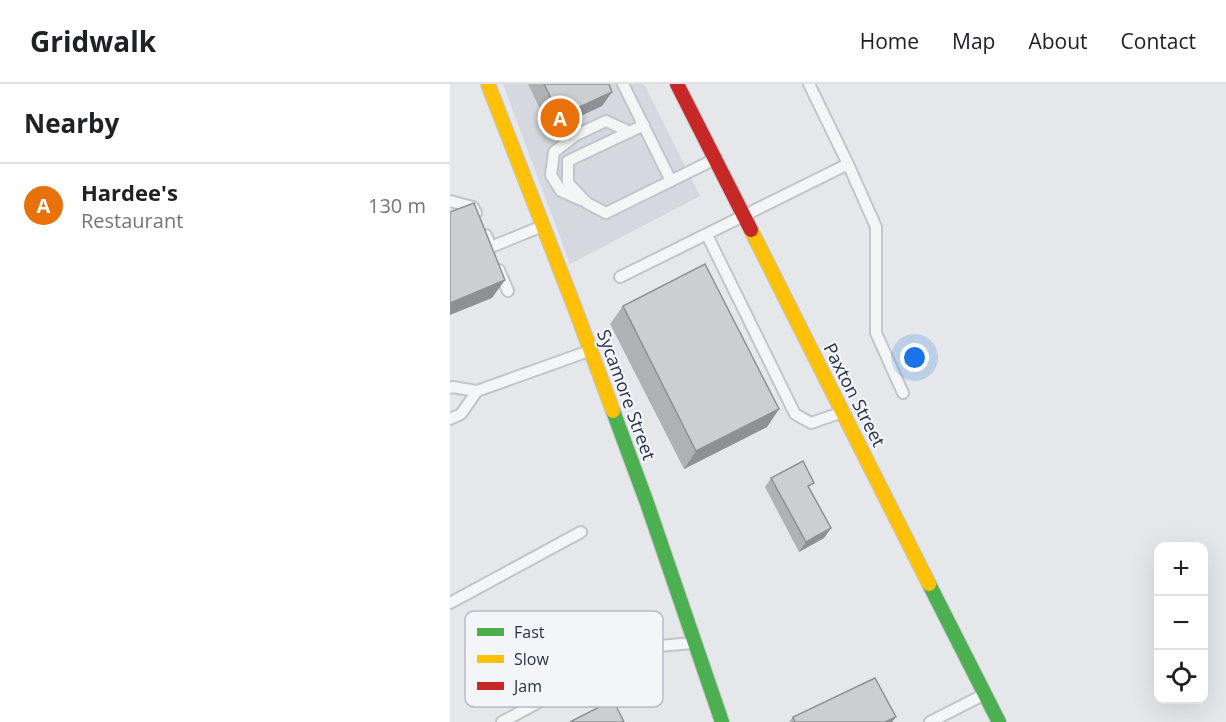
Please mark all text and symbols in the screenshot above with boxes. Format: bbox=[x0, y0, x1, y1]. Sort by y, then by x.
text: Gridwalk bbox=[30, 22, 156, 60]
text: Home bbox=[860, 27, 919, 55]
text: Map bbox=[952, 27, 995, 55]
text: About bbox=[1028, 27, 1088, 55]
text: Contact bbox=[1121, 27, 1196, 55]
pin: A bbox=[540, 96, 580, 141]
text: Nearby bbox=[24, 105, 119, 141]
text: Hardee's bbox=[81, 177, 178, 207]
text: A bbox=[37, 192, 50, 219]
text: 130 m bbox=[368, 192, 426, 219]
text: Restaurant bbox=[81, 207, 183, 234]
street label: Sycamore Street bbox=[592, 326, 662, 463]
street label: Paxton Street bbox=[818, 339, 891, 451]
your location bbox=[900, 343, 929, 372]
map controls bbox=[1154, 542, 1208, 704]
button: + bbox=[1154, 542, 1208, 596]
button: − bbox=[1154, 596, 1208, 650]
legend bbox=[465, 611, 663, 707]
text: Fast bbox=[514, 621, 545, 643]
text: Slow bbox=[514, 648, 549, 670]
button: locate bbox=[1154, 650, 1208, 704]
text: Jam bbox=[512, 675, 542, 697]

